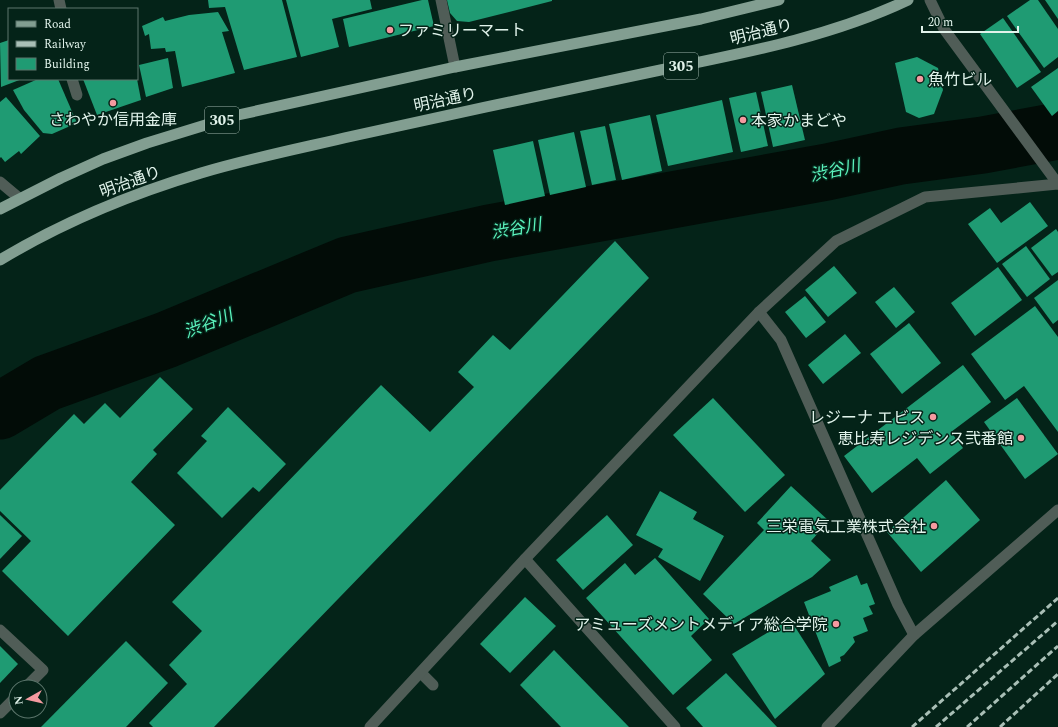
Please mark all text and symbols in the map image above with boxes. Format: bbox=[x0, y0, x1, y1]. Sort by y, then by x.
legend bbox=[8, 8, 138, 80]
scale bar bbox=[922, 8, 1018, 34]
street label: 明治通り bbox=[727, 13, 795, 51]
text: 20 m bbox=[928, 13, 953, 32]
text: Road bbox=[44, 15, 71, 34]
place label: ファミリーマート bbox=[398, 19, 526, 43]
marker: ファミリーマート bbox=[385, 25, 395, 35]
text: Railway bbox=[44, 35, 87, 54]
road number: 305 bbox=[664, 53, 698, 79]
text: Building bbox=[44, 55, 90, 74]
place label: 魚竹ビル bbox=[928, 68, 992, 92]
marker: 魚竹ビル bbox=[915, 74, 925, 84]
street label: 明治通り bbox=[411, 82, 479, 118]
marker: さわやか信用金庫 bbox=[108, 98, 118, 108]
road number: 305 bbox=[205, 107, 239, 133]
place label: さわやか信用金庫 bbox=[49, 108, 177, 132]
place label: 本家かまどや bbox=[751, 109, 847, 133]
marker: 本家かまどや bbox=[738, 115, 748, 125]
water label: 渋谷川 bbox=[808, 153, 865, 189]
street label: 明治通り bbox=[96, 160, 165, 204]
water label: 渋谷川 bbox=[489, 211, 546, 246]
water label: 渋谷川 bbox=[180, 302, 239, 346]
place label: レジーナ エビス bbox=[809, 406, 925, 430]
marker: レジーナ エビス bbox=[928, 412, 938, 422]
place label: 恵比寿レジデンス弐番館 bbox=[837, 427, 1013, 451]
marker: 恵比寿レジデンス弐番館 bbox=[1016, 433, 1026, 443]
place label: 三栄電気工業株式会社 bbox=[766, 515, 926, 539]
marker: 三栄電気工業株式会社 bbox=[929, 521, 939, 531]
place label: アミューズメントメディア総合学院 bbox=[574, 613, 828, 637]
marker: アミューズメントメディア総合学院 bbox=[831, 619, 841, 629]
north arrow bbox=[8, 679, 48, 719]
text: N bbox=[10, 695, 28, 706]

